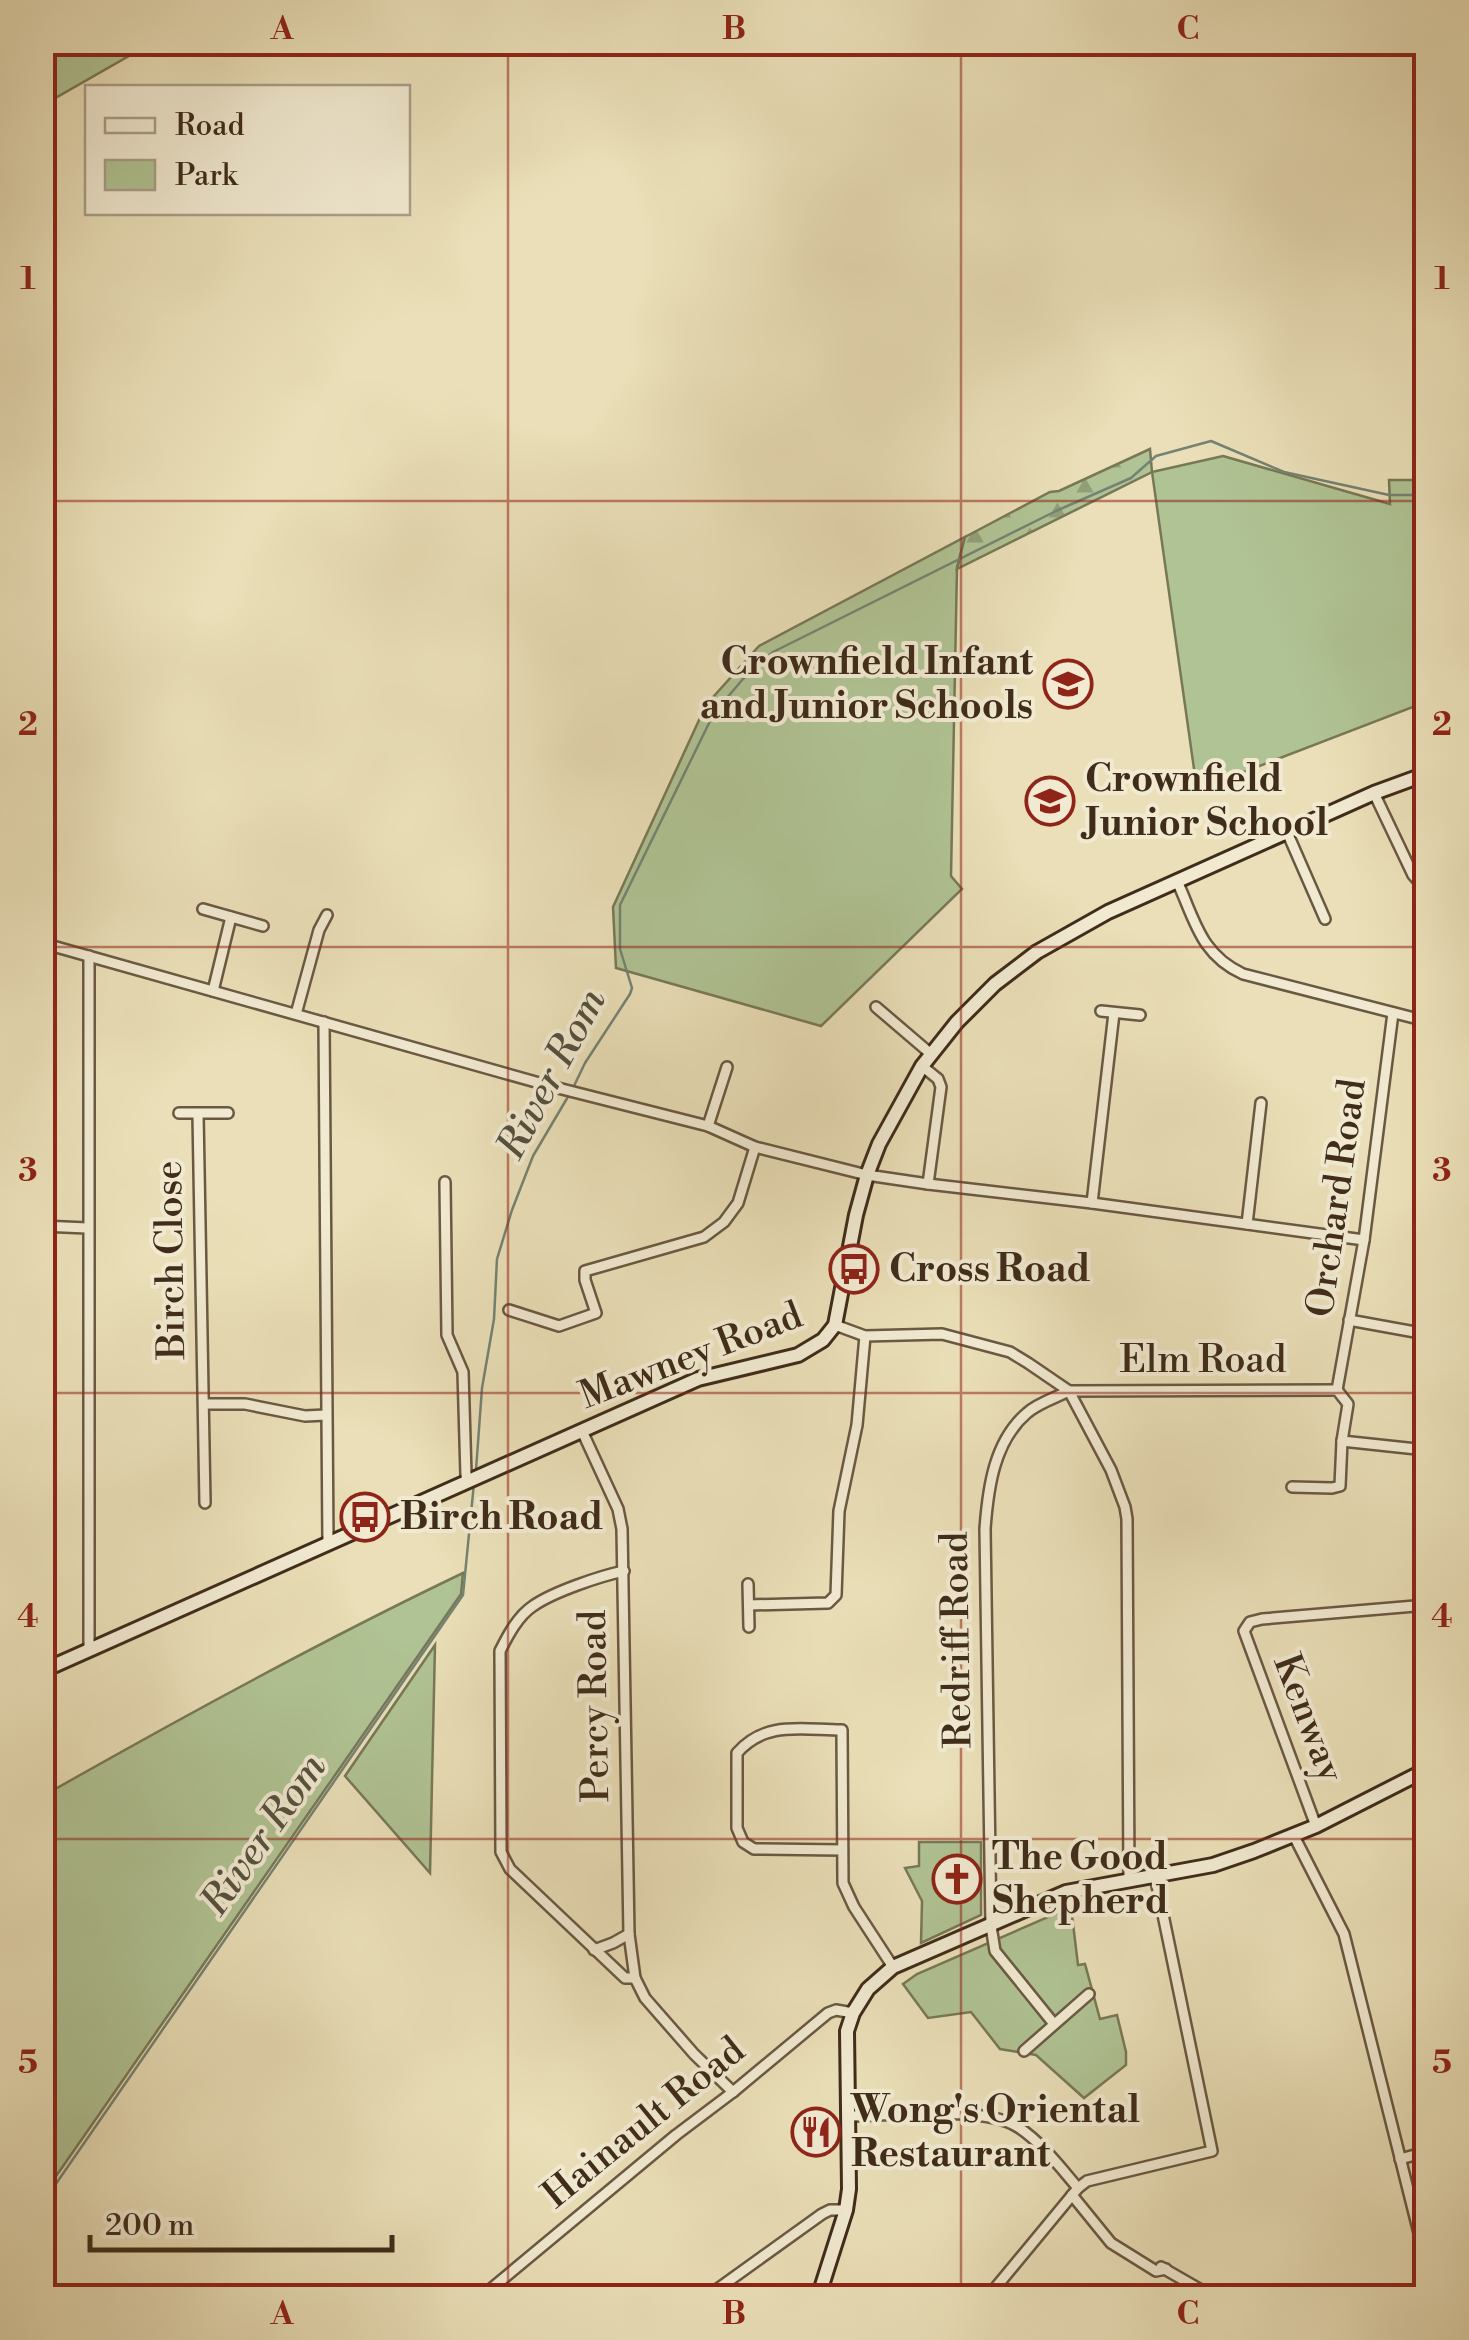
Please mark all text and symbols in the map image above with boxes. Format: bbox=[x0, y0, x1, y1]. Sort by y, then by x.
text: A bbox=[270, 9, 295, 49]
text: B bbox=[722, 9, 746, 49]
text: C bbox=[1177, 9, 1199, 49]
legend bbox=[85, 85, 410, 215]
text: Road bbox=[175, 107, 245, 145]
text: Park bbox=[175, 157, 239, 195]
text: 1 bbox=[20, 259, 36, 299]
text: 1 bbox=[1434, 259, 1450, 299]
place label: Crownfield Infant and Junior Schools bbox=[700, 639, 1034, 730]
school or university icon: Crownfield Infant and Junior Schools bbox=[1042, 658, 1094, 710]
text: 2 bbox=[18, 705, 38, 745]
text: 2 bbox=[1432, 705, 1452, 745]
place label: Crownfield Junior School bbox=[1080, 756, 1328, 847]
school or university icon: Crownfield Junior School bbox=[1024, 775, 1076, 827]
water label: River Rom bbox=[486, 980, 618, 1169]
street label: Orchard Road bbox=[1297, 1075, 1377, 1320]
text: 3 bbox=[18, 1151, 38, 1191]
text: 3 bbox=[1432, 1151, 1452, 1191]
street label: Birch Close bbox=[146, 1160, 196, 1361]
bus stop icon: Cross Road bbox=[828, 1243, 880, 1295]
place label: Cross Road bbox=[889, 1246, 1091, 1293]
street label: Mawney Road bbox=[573, 1292, 809, 1420]
street label: Elm Road bbox=[1120, 1337, 1287, 1384]
bus stop icon: Birch Road bbox=[339, 1491, 391, 1543]
place label: Birch Road bbox=[400, 1494, 603, 1541]
street label: Redriff Road bbox=[932, 1531, 982, 1749]
text: 4 bbox=[17, 1597, 39, 1637]
text: 4 bbox=[1431, 1597, 1453, 1637]
street label: Percy Road bbox=[570, 1609, 620, 1803]
street label: Kenway bbox=[1262, 1647, 1354, 1789]
water label: River Rom bbox=[190, 1744, 338, 1926]
place label: The Good Shepherd bbox=[992, 1834, 1169, 1925]
church icon: The Good Shepherd bbox=[931, 1853, 983, 1905]
street label: Hainault Road bbox=[533, 2027, 755, 2219]
text: 5 bbox=[18, 2043, 38, 2083]
text: 5 bbox=[1432, 2043, 1452, 2083]
place label: Wong's Oriental Restaurant bbox=[850, 2087, 1140, 2178]
restaurant icon: Wong's Oriental Restaurant bbox=[790, 2106, 842, 2158]
scale bar bbox=[90, 2190, 392, 2252]
text: 200 m bbox=[105, 2207, 194, 2245]
text: A bbox=[270, 2294, 295, 2334]
text: B bbox=[722, 2294, 746, 2334]
text: C bbox=[1177, 2294, 1199, 2334]

